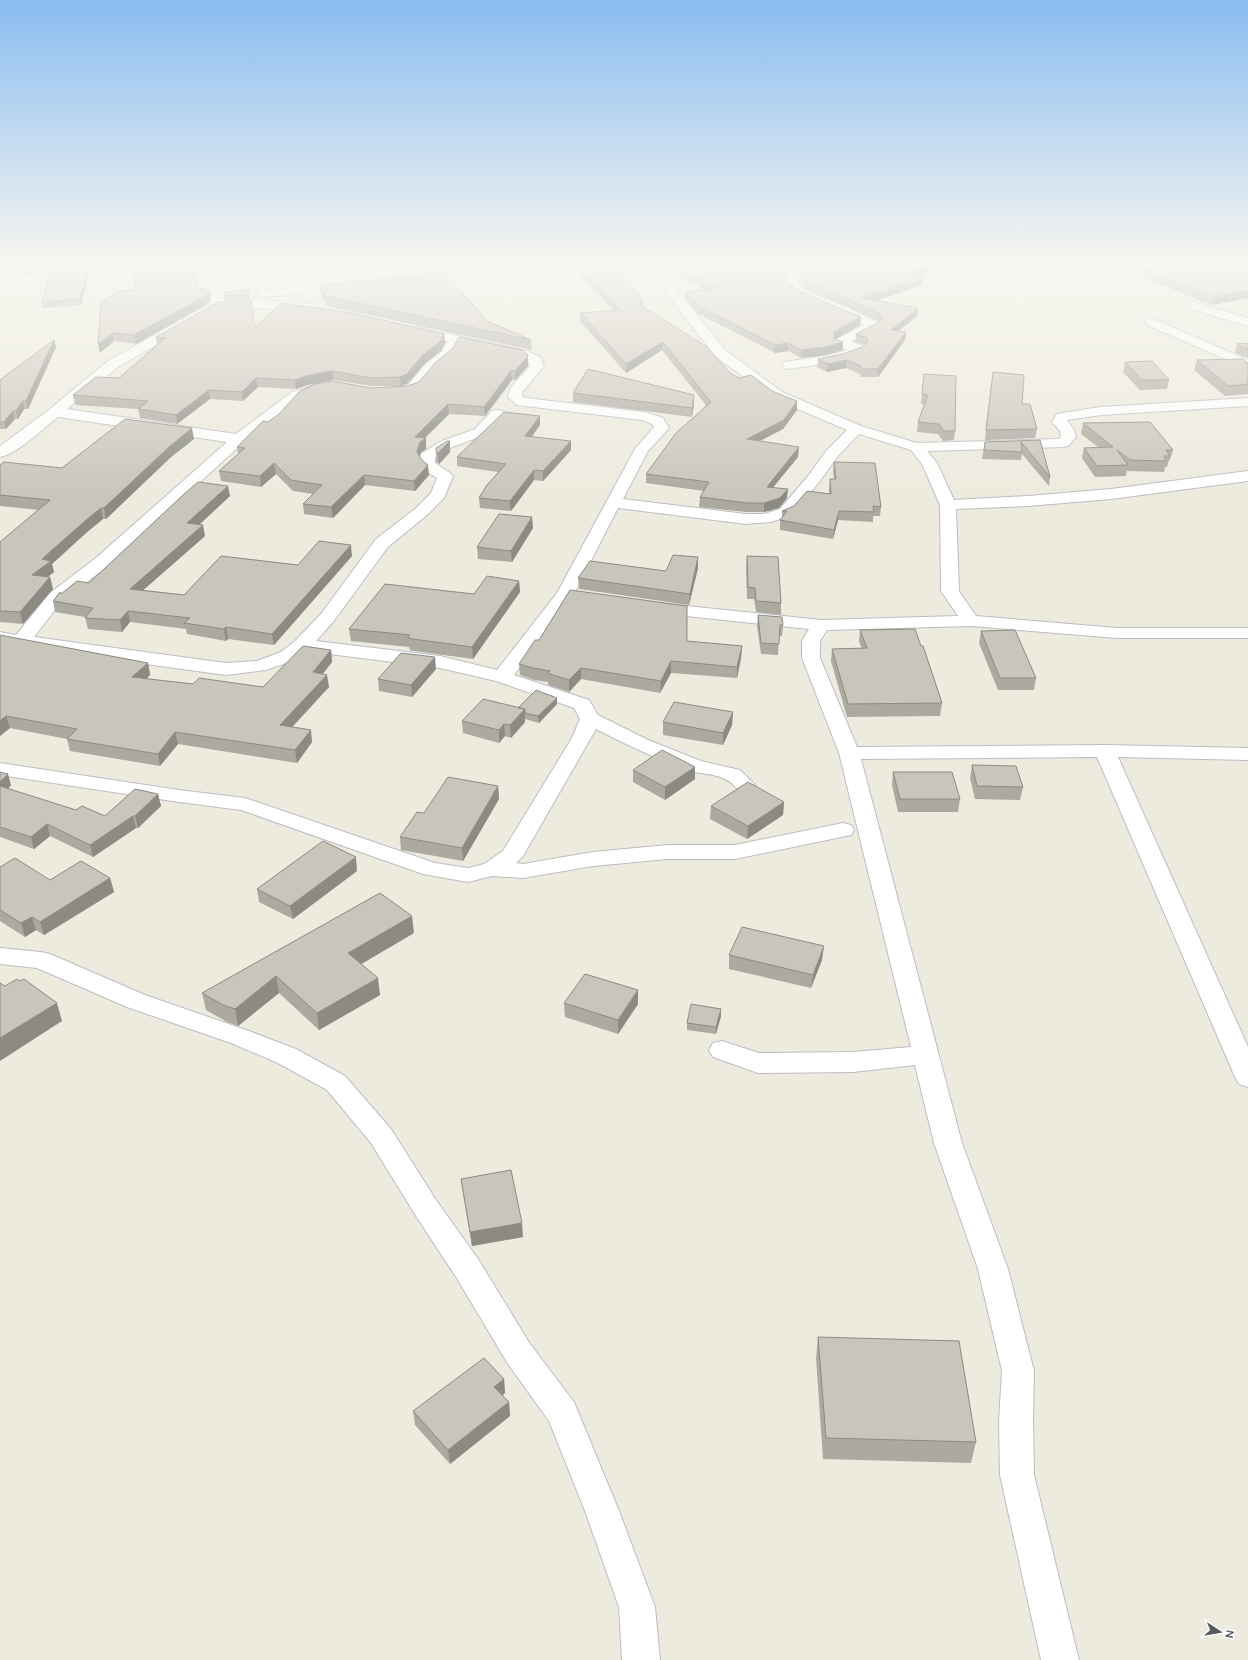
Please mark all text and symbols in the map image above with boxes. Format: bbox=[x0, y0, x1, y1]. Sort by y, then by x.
north arrow bbox=[1200, 1612, 1240, 1652]
text: N bbox=[1223, 1629, 1237, 1639]

